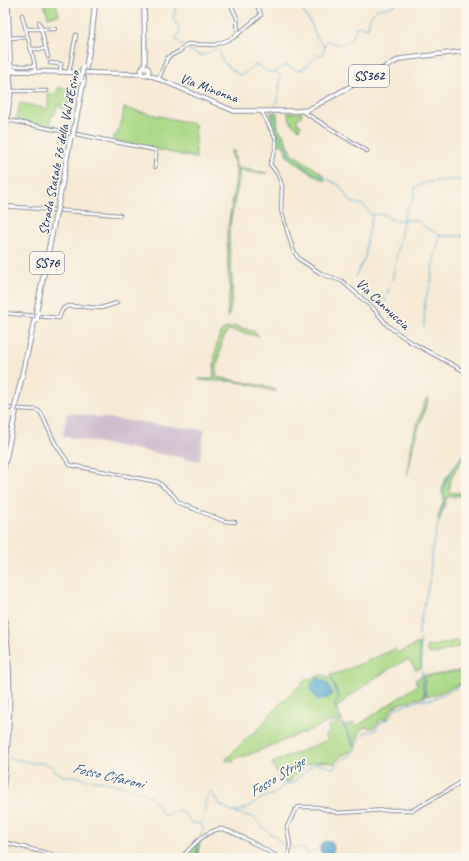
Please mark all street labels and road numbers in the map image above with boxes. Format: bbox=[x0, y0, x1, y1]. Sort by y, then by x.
road number: SS362 bbox=[349, 65, 389, 87]
street label: Strada Statale 76 della Val d'Esino bbox=[35, 68, 84, 236]
street label: Via Minonna bbox=[178, 70, 242, 107]
road number: SS76 bbox=[30, 252, 64, 274]
street label: Via Cannuccia bbox=[353, 275, 414, 334]

